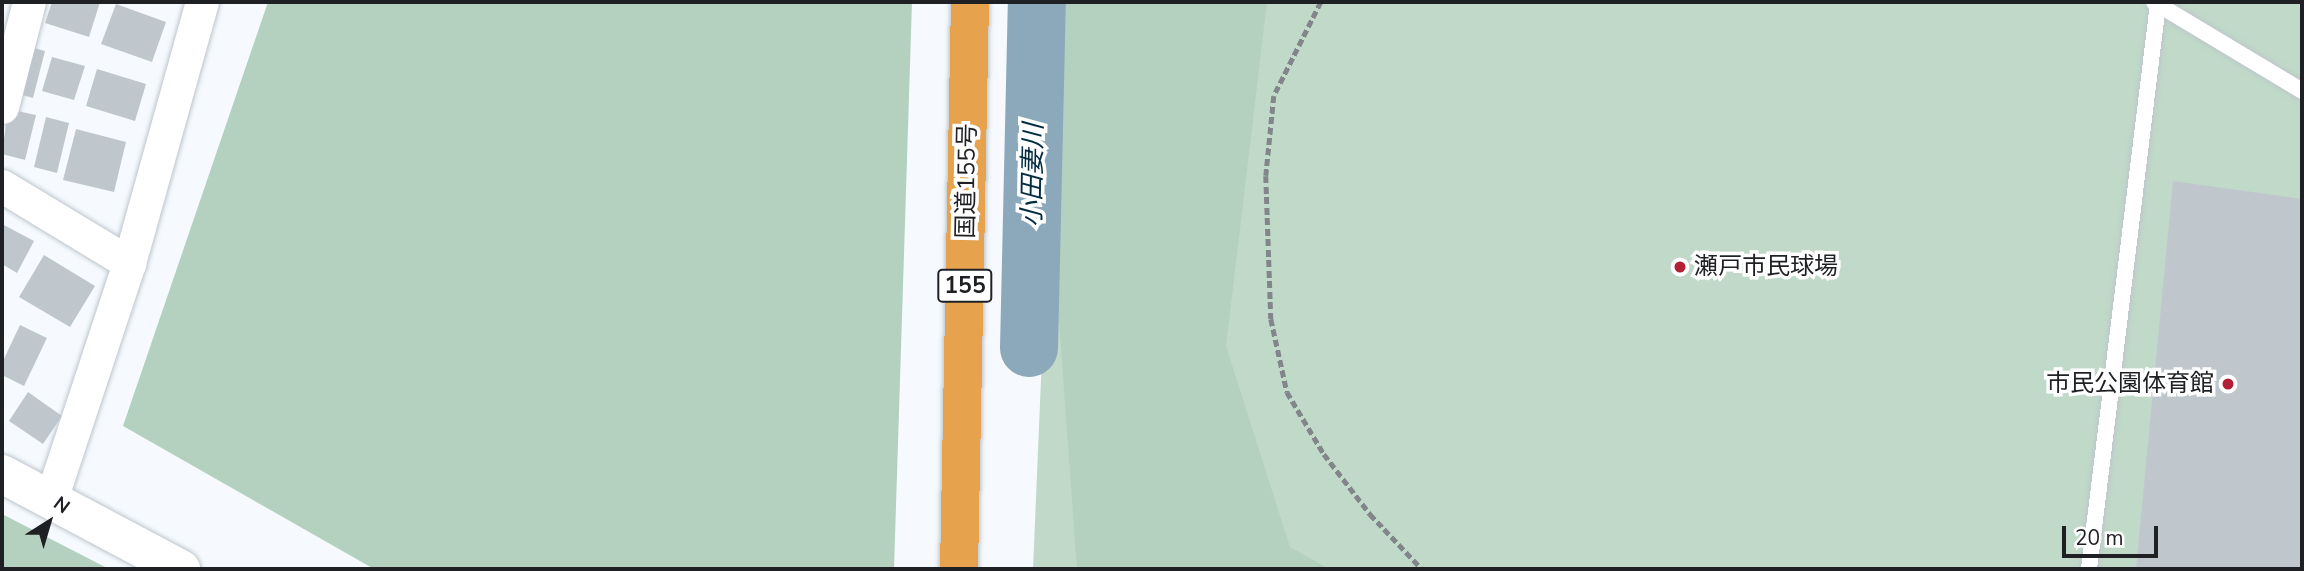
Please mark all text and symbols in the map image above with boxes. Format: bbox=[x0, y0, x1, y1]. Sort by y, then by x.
street label: 国道155号 bbox=[952, 123, 982, 239]
water label: 小田妻川 bbox=[1016, 123, 1050, 227]
place label: 瀬戸市民球場 bbox=[1694, 253, 1838, 281]
marker: 瀬戸市民球場 bbox=[1672, 259, 1688, 275]
road number: 155 bbox=[937, 266, 993, 306]
place label: 市民公園体育館 bbox=[2046, 370, 2214, 398]
marker: 市民公園体育館 bbox=[2220, 376, 2236, 392]
north arrow bbox=[14, 487, 84, 557]
text: N bbox=[48, 491, 75, 520]
scale bar bbox=[2066, 512, 2162, 556]
text: 20 m bbox=[2075, 524, 2124, 552]

